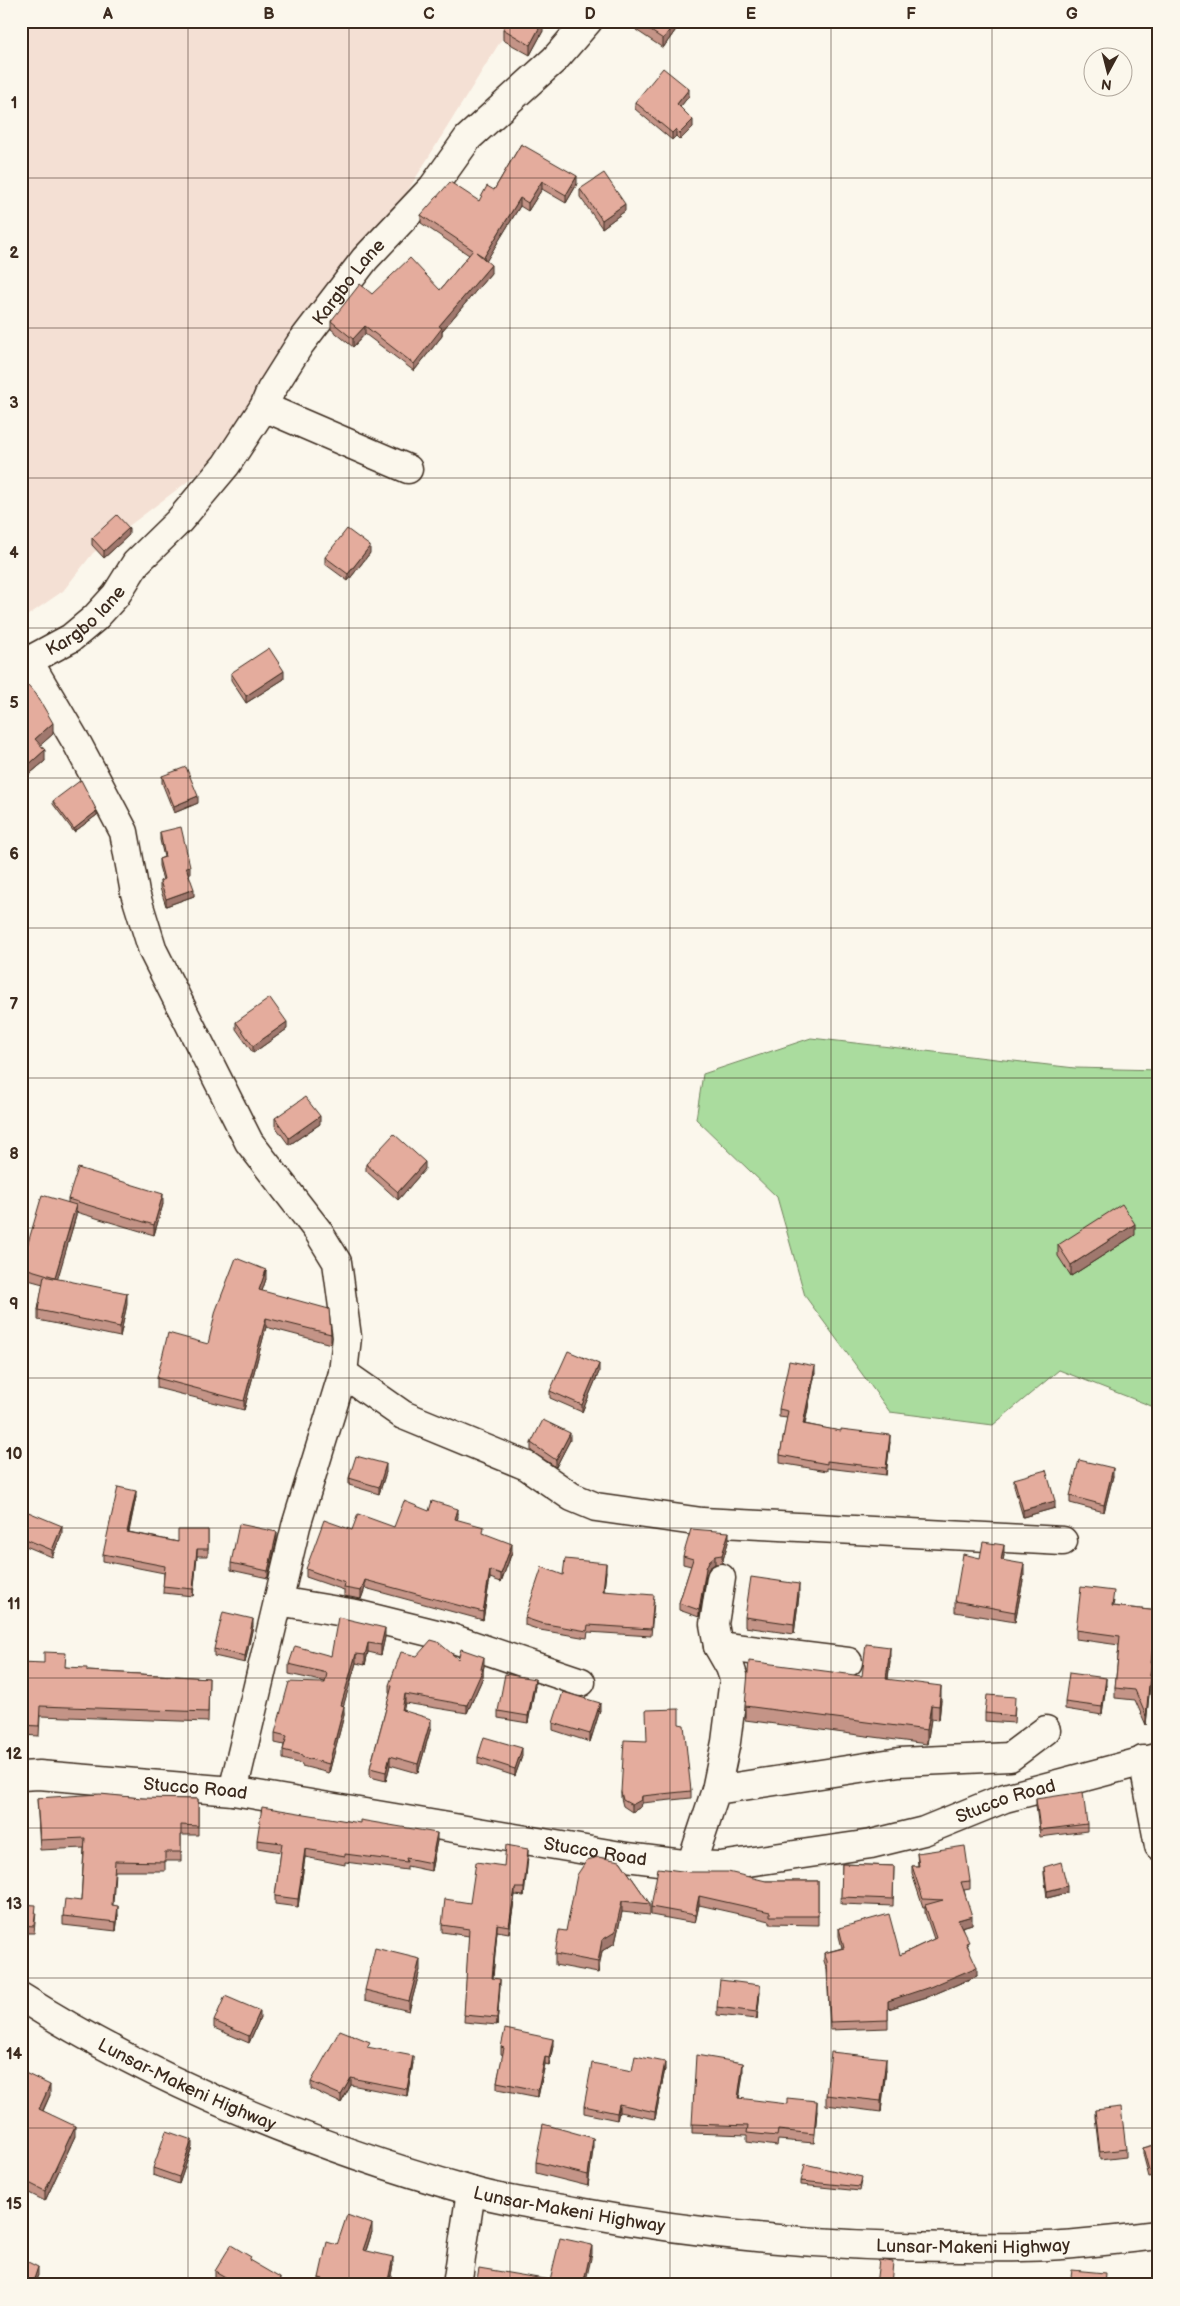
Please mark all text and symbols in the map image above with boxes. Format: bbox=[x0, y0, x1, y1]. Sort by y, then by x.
text: A bbox=[102, 5, 113, 24]
text: B bbox=[263, 5, 275, 24]
text: C bbox=[423, 5, 435, 24]
text: D bbox=[584, 5, 596, 24]
text: E bbox=[746, 5, 756, 24]
text: F bbox=[906, 5, 916, 24]
text: G bbox=[1066, 5, 1078, 24]
north arrow bbox=[1082, 48, 1132, 98]
text: N bbox=[1100, 75, 1113, 93]
text: 1 bbox=[11, 94, 17, 113]
street label: Kargbo Lane bbox=[308, 234, 389, 329]
text: 2 bbox=[9, 244, 19, 263]
text: 3 bbox=[9, 394, 19, 413]
text: 4 bbox=[9, 544, 19, 563]
street label: Kargbo lane bbox=[42, 582, 130, 660]
text: 5 bbox=[9, 694, 19, 713]
text: 6 bbox=[9, 845, 19, 864]
text: 7 bbox=[10, 995, 19, 1014]
text: 8 bbox=[9, 1145, 19, 1164]
text: 9 bbox=[9, 1295, 19, 1314]
text: 10 bbox=[6, 1445, 22, 1464]
text: 11 bbox=[7, 1595, 21, 1614]
text: 12 bbox=[6, 1745, 23, 1764]
street label: Stucco Road bbox=[143, 1773, 249, 1804]
street label: Stucco Road bbox=[952, 1775, 1058, 1828]
street label: Stucco Road bbox=[542, 1833, 648, 1870]
text: 13 bbox=[6, 1895, 22, 1914]
street label: Lunsar-Makeni Highway bbox=[94, 2034, 280, 2135]
text: 14 bbox=[6, 2045, 23, 2064]
street label: Lunsar-Makeni Highway bbox=[471, 2182, 668, 2237]
text: 15 bbox=[6, 2195, 22, 2214]
street label: Lunsar-Makeni Highway bbox=[876, 2234, 1072, 2258]

